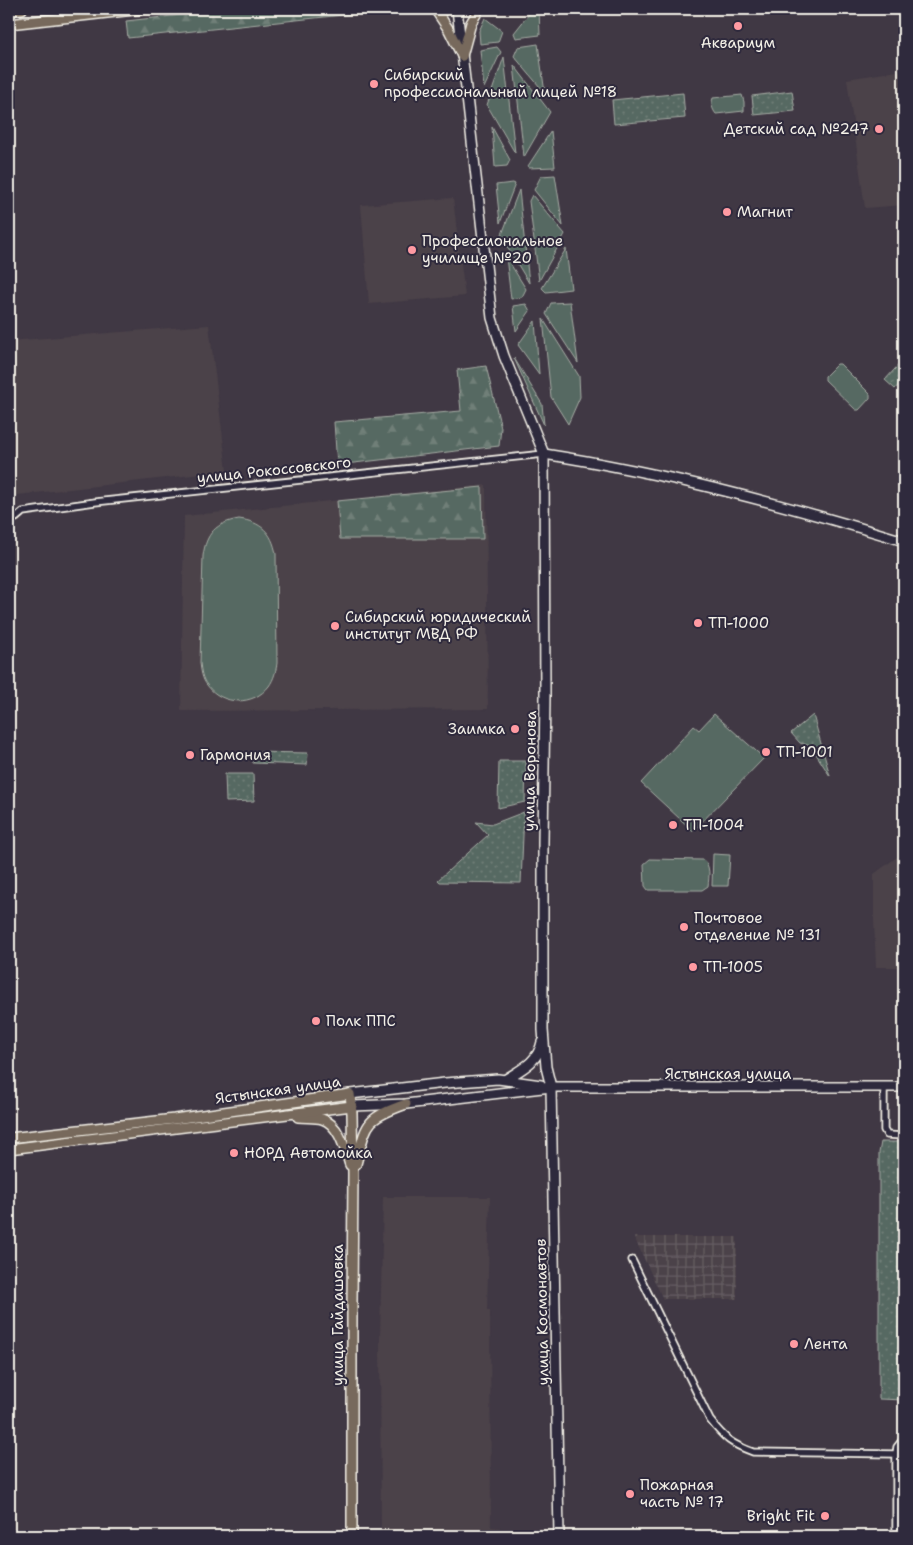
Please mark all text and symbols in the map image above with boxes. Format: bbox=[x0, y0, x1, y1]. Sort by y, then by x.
marker: Аквариум bbox=[732, 20, 744, 32]
place label: Аквариум bbox=[701, 33, 775, 53]
place label: Сибирский профессиональный лицей №18 bbox=[384, 65, 617, 102]
marker: Сибирский профессиональный лицей №18 bbox=[368, 78, 380, 90]
place label: Детский сад №247 bbox=[724, 119, 869, 139]
marker: Детский сад №247 bbox=[873, 123, 885, 135]
place label: Магнит bbox=[737, 202, 793, 222]
marker: Магнит bbox=[721, 206, 733, 218]
place label: Профессиональное училище №20 bbox=[422, 231, 563, 268]
marker: Профессиональное училище №20 bbox=[406, 244, 418, 256]
street label: улица Рокоссовского bbox=[196, 452, 352, 488]
place label: Сибирский юридический институт МВД РФ bbox=[345, 607, 531, 644]
place label: ТП-1000 bbox=[708, 613, 769, 633]
marker: ТП-1000 bbox=[692, 617, 704, 629]
marker: Сибирский юридический институт МВД РФ bbox=[329, 620, 341, 632]
street label: улица Воронова bbox=[519, 710, 541, 832]
place label: Заимка bbox=[448, 719, 506, 739]
marker: Заимка bbox=[509, 723, 521, 735]
place label: ТП-1001 bbox=[776, 742, 833, 762]
place label: Гармония bbox=[200, 745, 271, 765]
marker: ТП-1001 bbox=[760, 746, 772, 758]
marker: Гармония bbox=[184, 749, 196, 761]
place label: ТП-1004 bbox=[683, 815, 744, 835]
marker: ТП-1004 bbox=[667, 819, 679, 831]
place label: Почтовое отделение № 131 bbox=[694, 908, 820, 945]
marker: Почтовое отделение № 131 bbox=[678, 921, 690, 933]
place label: ТП-1005 bbox=[703, 957, 763, 977]
marker: ТП-1005 bbox=[687, 961, 699, 973]
place label: Полк ППС bbox=[326, 1011, 396, 1031]
marker: Полк ППС bbox=[310, 1015, 322, 1027]
street label: Ястынская улица bbox=[665, 1064, 792, 1084]
street label: Ястынская улица bbox=[214, 1071, 343, 1109]
place label: НОРД Автомойка bbox=[244, 1143, 373, 1163]
marker: НОРД Автомойка bbox=[228, 1147, 240, 1159]
street label: улица Космонавтов bbox=[531, 1238, 553, 1386]
street label: улица Гайдашовка bbox=[328, 1244, 348, 1386]
place label: Лента bbox=[804, 1334, 848, 1354]
marker: Лента bbox=[788, 1338, 800, 1350]
place label: Пожарная часть № 17 bbox=[640, 1475, 724, 1512]
marker: Пожарная часть № 17 bbox=[624, 1488, 636, 1500]
place label: Bright Fit bbox=[747, 1506, 815, 1526]
marker: Bright Fit bbox=[819, 1510, 831, 1522]

